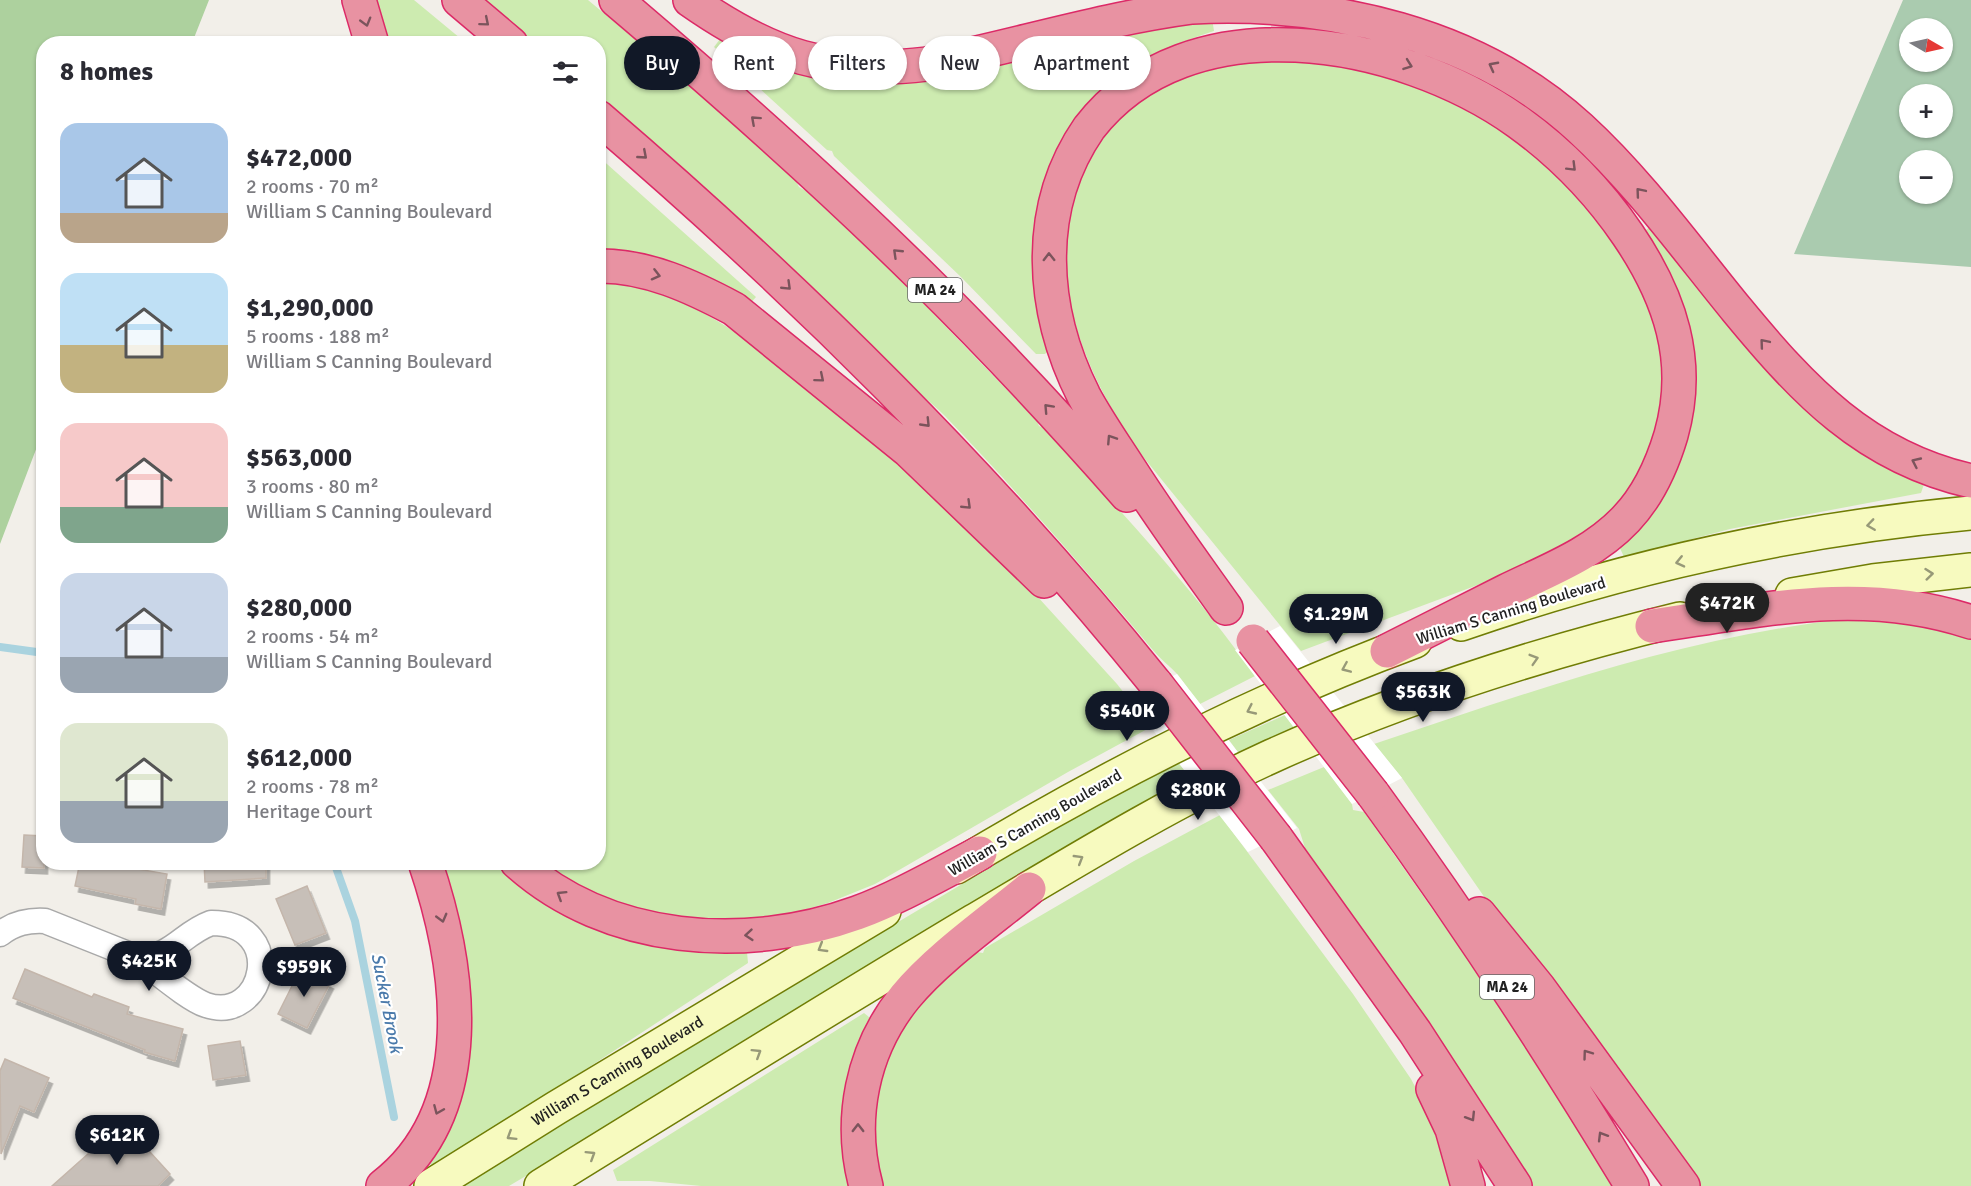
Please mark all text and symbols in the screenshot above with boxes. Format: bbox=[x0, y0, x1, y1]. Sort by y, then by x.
one-way arrow bbox=[478, 14, 489, 25]
one-way arrow bbox=[359, 16, 371, 27]
north arrow bbox=[1899, 18, 1953, 72]
map controls bbox=[1899, 18, 1953, 204]
chip: Buy bbox=[624, 36, 700, 90]
chip: Rent bbox=[712, 36, 796, 90]
chip: Filters bbox=[808, 36, 907, 90]
chip: New bbox=[919, 36, 1000, 90]
chip: Apartment bbox=[1012, 36, 1151, 90]
text: 8 homes bbox=[60, 56, 153, 88]
icon: filters bbox=[549, 56, 582, 89]
one-way arrow bbox=[1402, 57, 1413, 70]
one-way arrow bbox=[1489, 62, 1499, 73]
button: + bbox=[1899, 84, 1953, 138]
one-way arrow bbox=[751, 116, 761, 127]
text: $472,000 bbox=[246, 142, 352, 174]
icon: home bbox=[108, 147, 180, 219]
one-way arrow bbox=[636, 148, 647, 159]
button: − bbox=[1899, 150, 1953, 204]
one-way arrow bbox=[1565, 161, 1576, 171]
text: 2 rooms · 70 m² bbox=[246, 174, 379, 199]
one-way arrow bbox=[1636, 188, 1647, 199]
text: William S Canning Boulevard bbox=[246, 199, 492, 224]
one-way arrow bbox=[894, 249, 904, 260]
one-way arrow bbox=[1043, 252, 1055, 261]
one-way arrow bbox=[651, 268, 661, 281]
road number: MA 24 bbox=[908, 278, 962, 302]
one-way arrow bbox=[780, 279, 791, 290]
text: $1,290,000 bbox=[246, 292, 374, 324]
icon: home bbox=[108, 297, 180, 369]
text: 5 rooms · 188 m² bbox=[246, 324, 390, 349]
one-way arrow bbox=[1760, 339, 1771, 350]
text: William S Canning Boulevard bbox=[246, 349, 492, 374]
one-way arrow bbox=[813, 370, 824, 381]
one-way arrow bbox=[1044, 404, 1055, 414]
one-way arrow bbox=[918, 416, 929, 427]
one-way arrow bbox=[1106, 435, 1118, 445]
text: $563,000 bbox=[246, 442, 352, 474]
icon: home bbox=[108, 447, 180, 519]
one-way arrow bbox=[1911, 458, 1922, 470]
text: 3 rooms · 80 m² bbox=[246, 474, 379, 499]
one-way arrow bbox=[960, 498, 971, 509]
text: William S Canning Boulevard bbox=[246, 499, 492, 524]
one-way arrow bbox=[1867, 519, 1876, 531]
one-way arrow bbox=[1675, 554, 1685, 567]
one-way arrow bbox=[1925, 568, 1934, 581]
street label: William S Canning Boulevard bbox=[1414, 573, 1608, 649]
pin: $472K bbox=[1685, 583, 1769, 634]
text: $472K bbox=[1699, 590, 1755, 615]
text: $280,000 bbox=[246, 592, 352, 624]
pin: $1.29M bbox=[1287, 594, 1385, 645]
icon: home bbox=[108, 597, 180, 669]
text: $1.29M bbox=[1303, 601, 1369, 626]
text: 2 rooms · 54 m² bbox=[246, 624, 379, 649]
text: William S Canning Boulevard bbox=[246, 649, 492, 674]
one-way arrow bbox=[1528, 654, 1539, 666]
one-way arrow bbox=[1341, 661, 1352, 673]
pin: $563K bbox=[1381, 672, 1465, 723]
text: $563K bbox=[1395, 679, 1451, 704]
pin: $540K bbox=[1085, 691, 1169, 742]
text: $540K bbox=[1099, 698, 1155, 723]
one-way arrow bbox=[1246, 703, 1257, 715]
text: $612,000 bbox=[246, 742, 352, 774]
icon: home bbox=[108, 747, 180, 819]
street label: William S Canning Boulevard bbox=[945, 765, 1125, 881]
pin: $280K bbox=[1156, 770, 1240, 821]
text: 2 rooms · 78 m² bbox=[246, 774, 379, 799]
text: $280K bbox=[1170, 777, 1226, 802]
text: Heritage Court bbox=[246, 799, 373, 824]
one-way arrow bbox=[1073, 854, 1083, 866]
one-way arrow bbox=[557, 891, 568, 902]
one-way arrow bbox=[435, 913, 448, 923]
one-way arrow bbox=[744, 928, 753, 941]
pin: $425K bbox=[107, 941, 191, 992]
one-way arrow bbox=[818, 941, 828, 953]
pin: $959K bbox=[262, 947, 346, 998]
text: $425K bbox=[121, 948, 177, 973]
water label: Sucker Brook bbox=[367, 951, 408, 1057]
text: $959K bbox=[276, 954, 332, 979]
road number: MA 24 bbox=[1480, 975, 1534, 999]
street label: William S Canning Boulevard bbox=[528, 1012, 707, 1131]
one-way arrow bbox=[751, 1049, 761, 1061]
one-way arrow bbox=[1583, 1050, 1594, 1061]
one-way arrow bbox=[433, 1104, 445, 1115]
one-way arrow bbox=[1464, 1111, 1476, 1121]
pin: $612K bbox=[75, 1115, 159, 1166]
text: $612K bbox=[89, 1122, 145, 1147]
one-way arrow bbox=[852, 1124, 864, 1133]
one-way arrow bbox=[507, 1128, 517, 1140]
one-way arrow bbox=[1598, 1132, 1609, 1142]
one-way arrow bbox=[585, 1151, 595, 1163]

